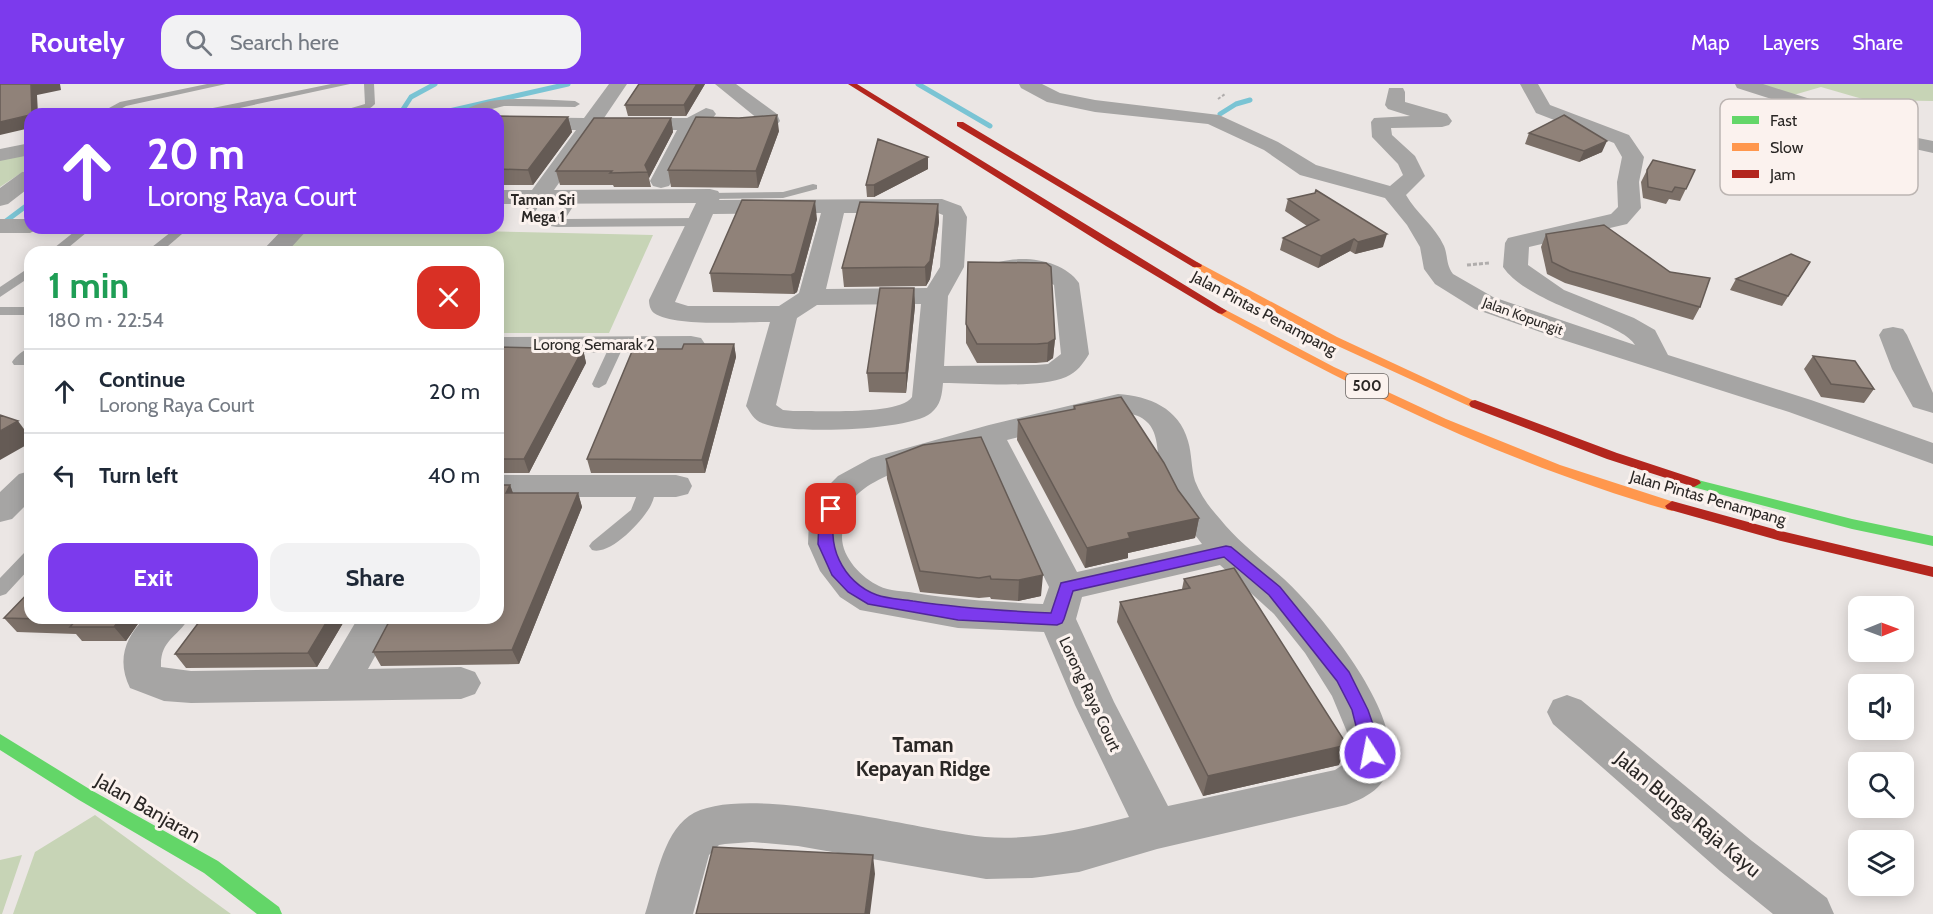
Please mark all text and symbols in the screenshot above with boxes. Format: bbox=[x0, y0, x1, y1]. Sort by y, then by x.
search box bbox=[161, 15, 581, 69]
text: Routely bbox=[30, 25, 125, 59]
icon: search bbox=[182, 26, 215, 59]
text: Search here bbox=[230, 29, 339, 56]
text: Map bbox=[1691, 30, 1730, 55]
text: Layers bbox=[1763, 30, 1819, 55]
text: Share bbox=[1852, 30, 1903, 55]
legend bbox=[1720, 99, 1918, 195]
text: Fast bbox=[1770, 111, 1798, 130]
text: 20 m bbox=[147, 128, 245, 180]
icon: ahead bbox=[48, 132, 126, 210]
text: Slow bbox=[1770, 138, 1804, 157]
text: Jam bbox=[1769, 165, 1796, 184]
text: Lorong Raya Court bbox=[147, 180, 357, 213]
district label: Taman Sri Mega 1 bbox=[511, 191, 575, 226]
text: 1 min bbox=[48, 263, 129, 307]
button: close bbox=[417, 266, 480, 329]
street label: Jalan Pintas Penampang bbox=[1187, 266, 1341, 360]
street label: Jalan Kopungit bbox=[1479, 293, 1566, 339]
text: 180 m · 22:54 bbox=[48, 308, 164, 332]
street label: Lorong Semarak 2 bbox=[533, 335, 655, 354]
text: Continue bbox=[99, 366, 185, 393]
road number: 500 bbox=[1346, 374, 1388, 398]
icon: ahead bbox=[48, 375, 81, 408]
text: 20 m bbox=[429, 378, 480, 405]
text: Lorong Raya Court bbox=[99, 393, 254, 417]
icon: left bbox=[48, 459, 81, 492]
text: Turn left bbox=[99, 462, 178, 489]
text: 40 m bbox=[428, 462, 480, 489]
street label: Jalan Pintas Penampang bbox=[1627, 466, 1789, 530]
pin bbox=[805, 483, 856, 534]
icon: arrive bbox=[814, 492, 847, 525]
button: Exit bbox=[48, 543, 258, 612]
button: Share bbox=[270, 543, 480, 612]
north arrow bbox=[1848, 596, 1914, 662]
map controls bbox=[1848, 596, 1914, 896]
street label: Lorong Raya Court bbox=[1055, 634, 1125, 755]
button: sound bbox=[1848, 674, 1914, 740]
position arrow bbox=[1338, 721, 1402, 785]
district label: Taman Kepayan Ridge bbox=[856, 732, 990, 781]
street label: Jalan Bunga Raja Kayu bbox=[1609, 745, 1766, 882]
button: search bbox=[1848, 752, 1914, 818]
street label: Jalan Banjaran bbox=[90, 768, 205, 848]
button: layers bbox=[1848, 830, 1914, 896]

